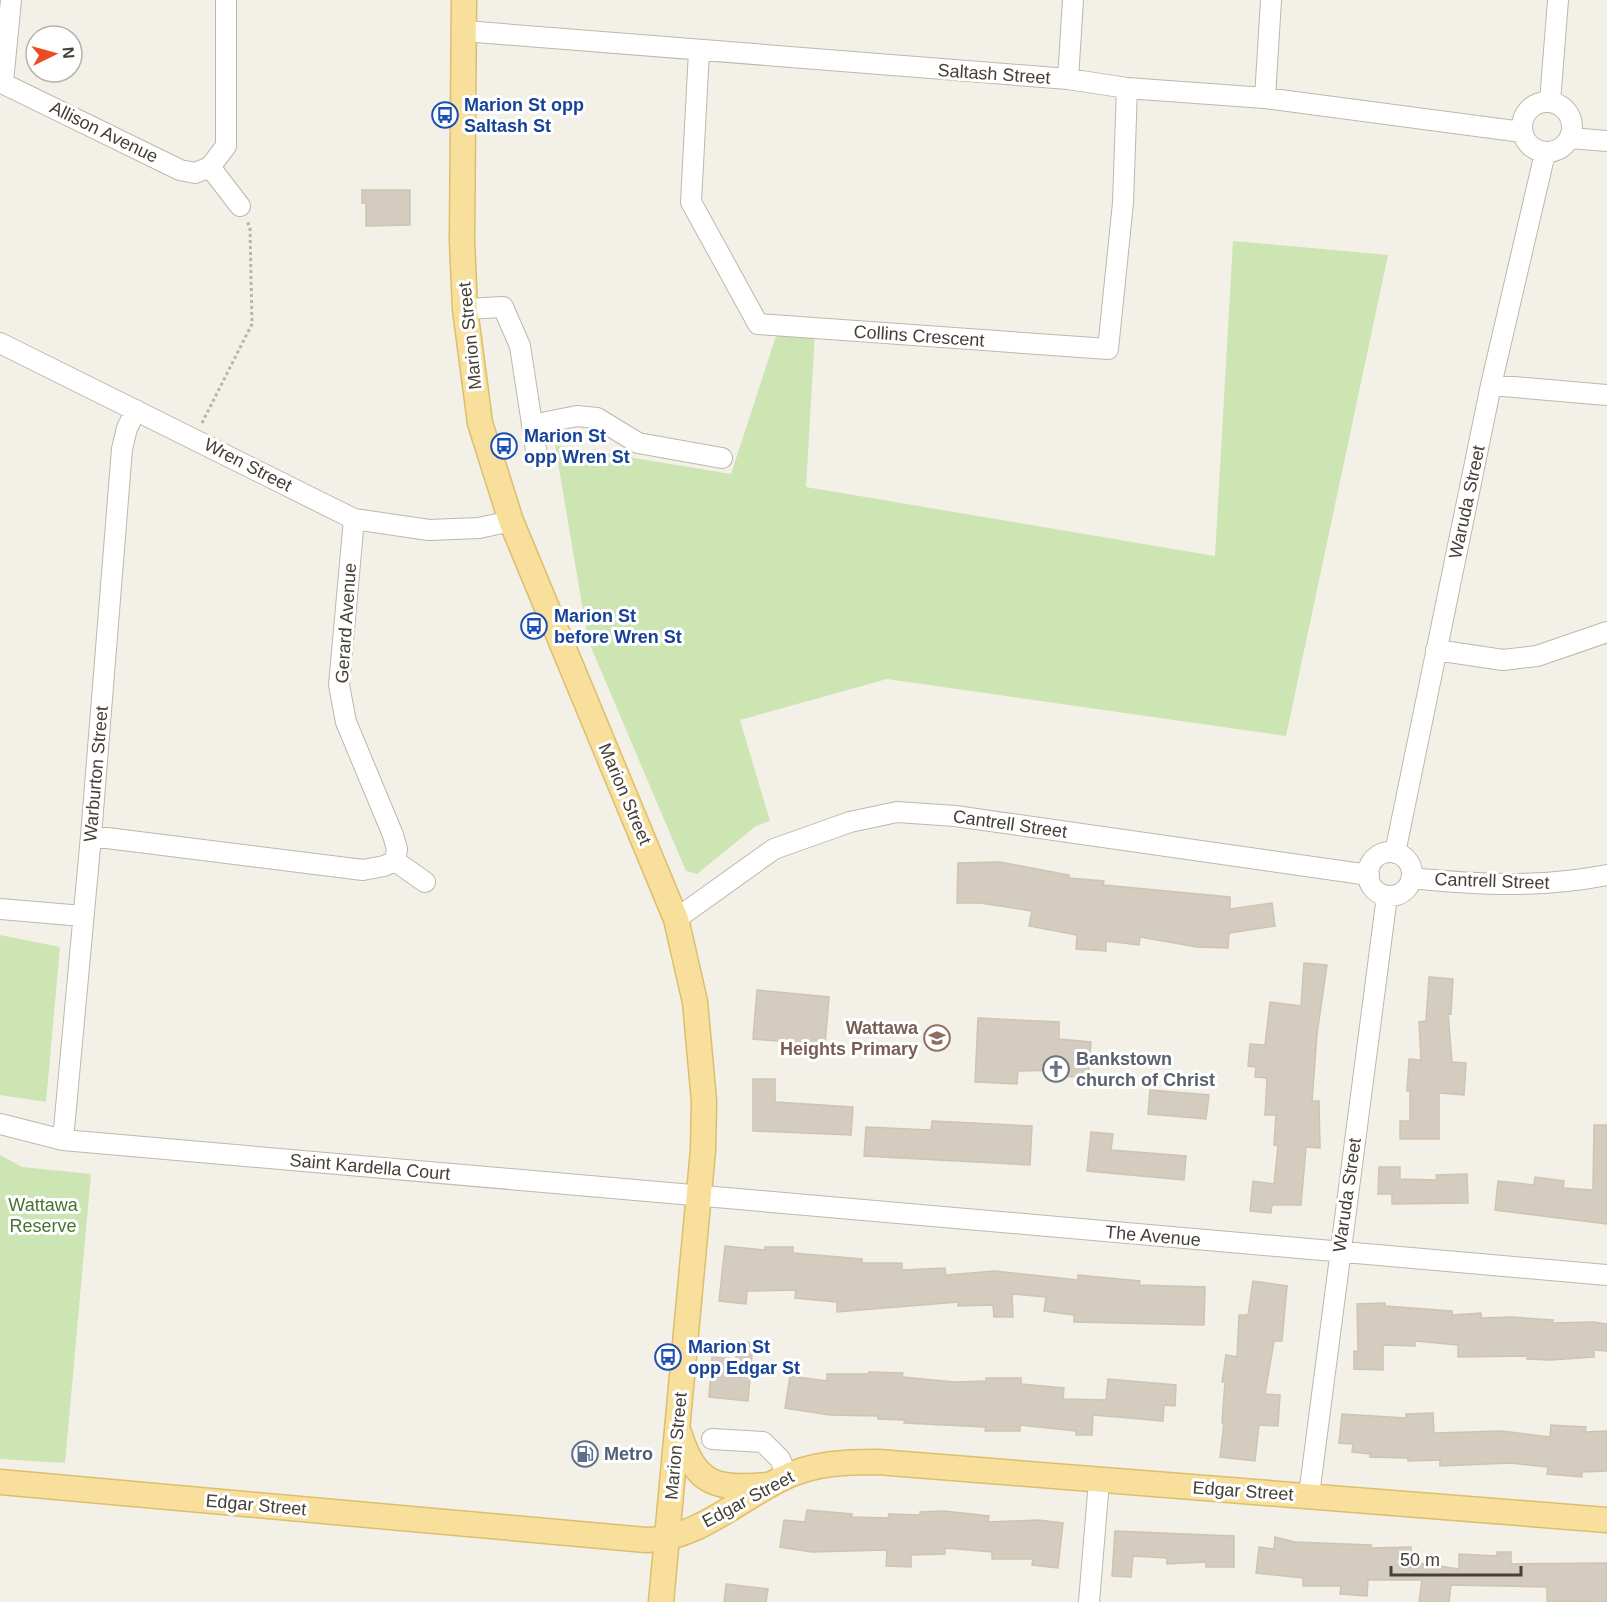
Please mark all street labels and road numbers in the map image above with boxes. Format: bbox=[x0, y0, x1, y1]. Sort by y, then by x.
street label: Saltash Street bbox=[937, 60, 1051, 88]
street label: Allison Avenue bbox=[47, 97, 161, 167]
street label: Marion Street bbox=[454, 281, 486, 391]
street label: Collins Crescent bbox=[853, 321, 985, 351]
street label: Wren Street bbox=[201, 434, 295, 496]
street label: Waruda Street bbox=[1445, 443, 1489, 561]
street label: Gerard Avenue bbox=[332, 562, 360, 684]
street label: Warburton Street bbox=[80, 705, 112, 843]
street label: Marion Street bbox=[595, 740, 655, 848]
street label: Cantrell Street bbox=[952, 806, 1068, 842]
street label: Cantrell Street bbox=[1434, 869, 1550, 893]
street label: Waruda Street bbox=[1329, 1136, 1365, 1254]
street label: Saint Kardella Court bbox=[289, 1150, 451, 1184]
street label: The Avenue bbox=[1104, 1222, 1202, 1250]
street label: Marion Street bbox=[661, 1391, 691, 1501]
street label: Edgar Street bbox=[699, 1466, 797, 1532]
street label: Edgar Street bbox=[1192, 1477, 1294, 1505]
street label: Edgar Street bbox=[205, 1491, 307, 1519]

